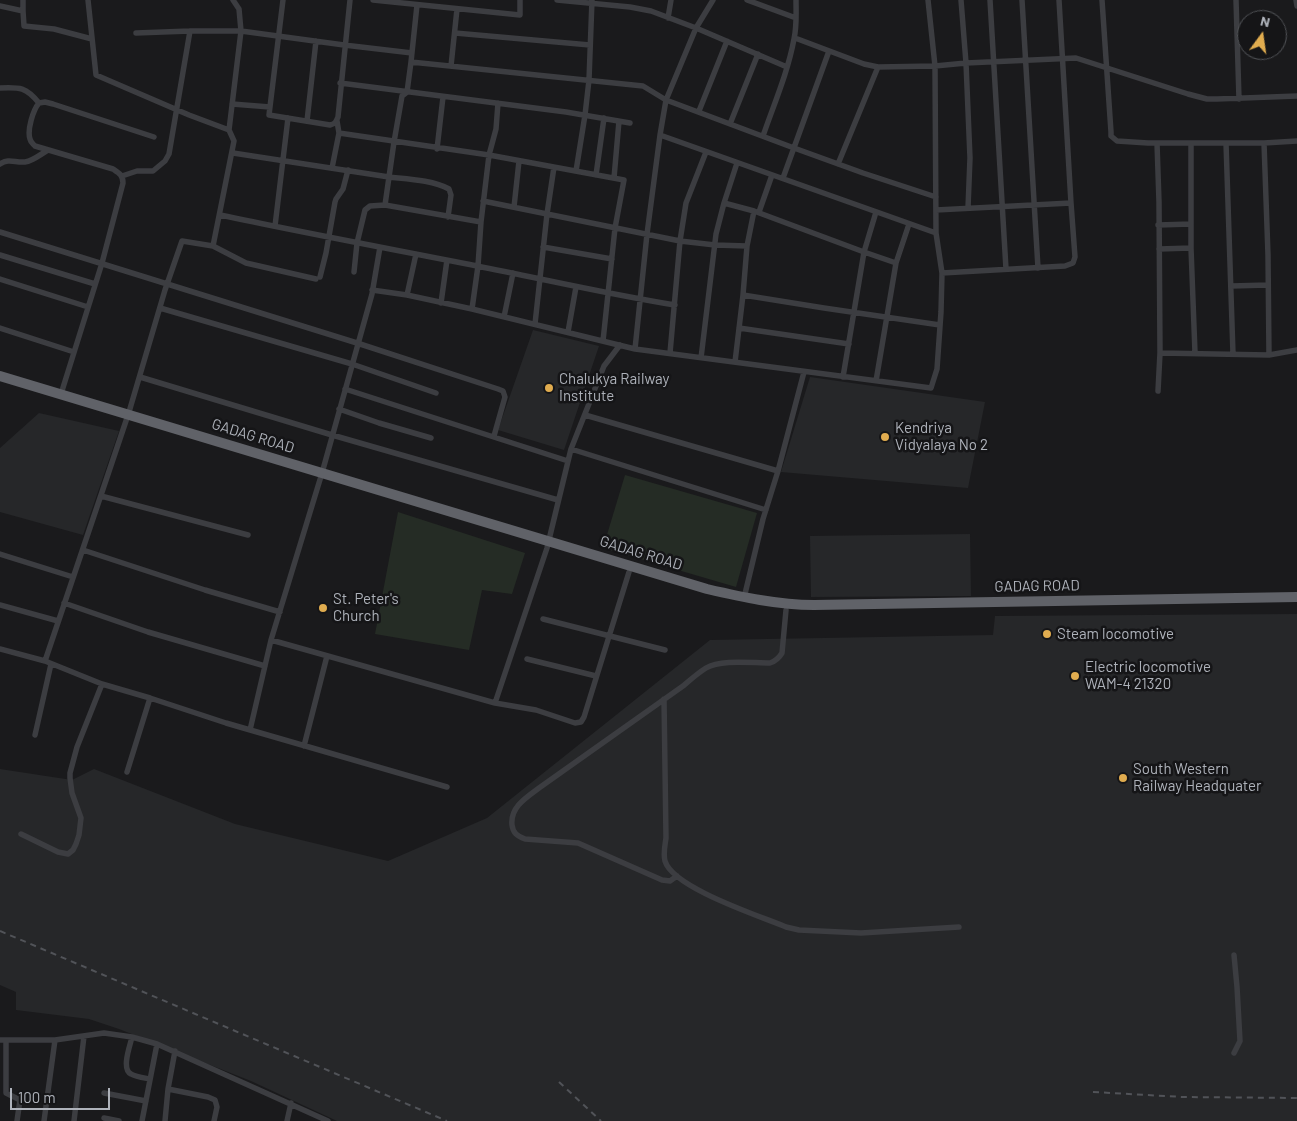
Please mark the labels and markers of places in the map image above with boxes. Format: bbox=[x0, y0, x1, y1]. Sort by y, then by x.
place label: Chalukya Railway Institute bbox=[559, 370, 670, 405]
marker: Chalukya Railway Institute bbox=[543, 382, 555, 394]
place label: Kendriya Vidyalaya No 2 bbox=[895, 419, 988, 454]
marker: Kendriya Vidyalaya No 2 bbox=[879, 431, 891, 443]
place label: St. Peter's Church bbox=[333, 590, 399, 625]
marker: St. Peter's Church bbox=[317, 602, 329, 614]
place label: Steam locomotive bbox=[1057, 625, 1174, 643]
marker: Steam locomotive bbox=[1041, 628, 1053, 640]
place label: Electric locomotive WAM-4 21320 bbox=[1085, 658, 1211, 693]
marker: Electric locomotive WAM-4 21320 bbox=[1069, 670, 1081, 682]
place label: South Western Railway Headquater bbox=[1133, 760, 1261, 795]
marker: South Western Railway Headquater bbox=[1117, 772, 1129, 784]

